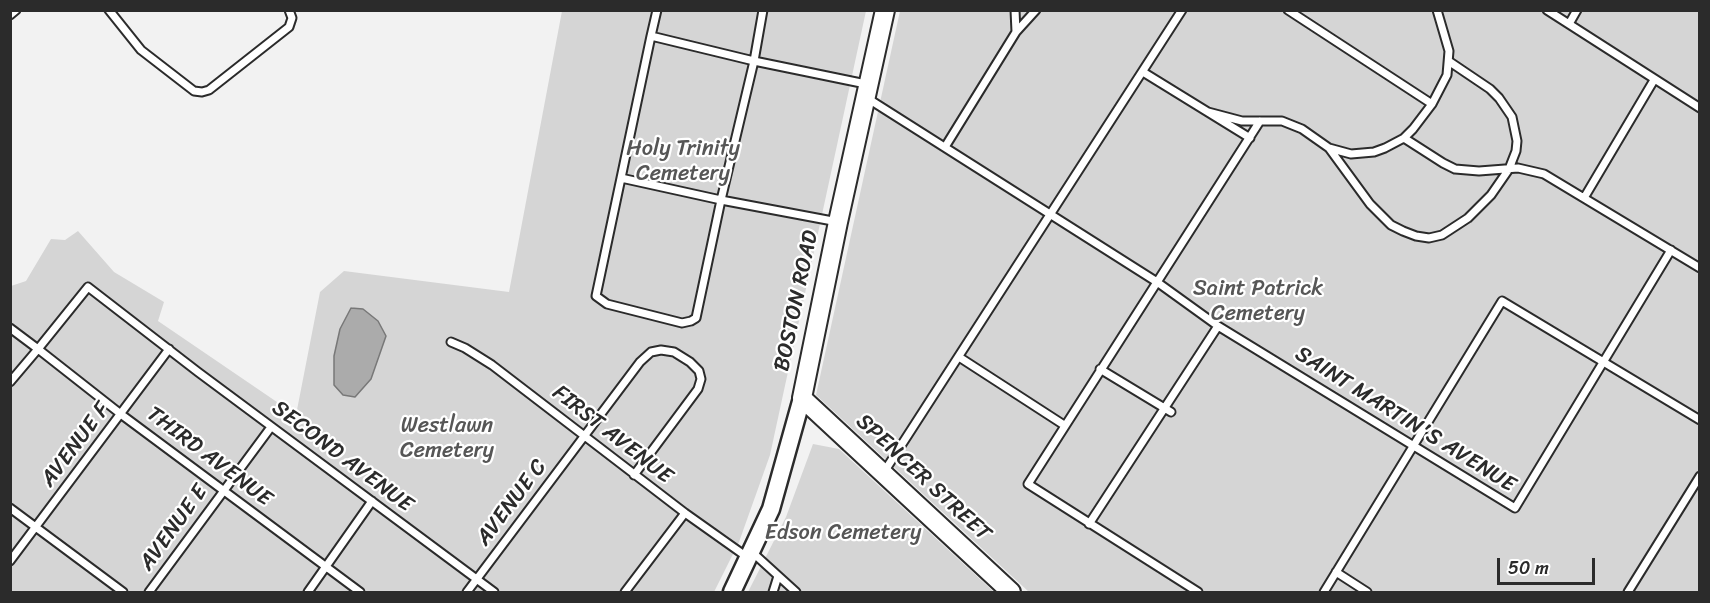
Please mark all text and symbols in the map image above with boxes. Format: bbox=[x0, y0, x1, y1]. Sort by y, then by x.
park label: Holy Trinity Cemetery bbox=[626, 136, 740, 188]
street label: BOSTON ROAD bbox=[769, 228, 825, 374]
park label: Saint Patrick Cemetery bbox=[1193, 276, 1323, 328]
street label: SAINT MARTIN'S AVENUE bbox=[1290, 341, 1520, 499]
street label: FIRST AVENUE bbox=[547, 380, 677, 490]
street label: SECOND AVENUE bbox=[266, 395, 418, 519]
street label: AVENUE F bbox=[36, 398, 116, 492]
street label: THIRD AVENUE bbox=[141, 401, 277, 513]
street label: SPENCER STREET bbox=[850, 409, 996, 547]
park label: Westlawn Cemetery bbox=[400, 413, 494, 464]
street label: AVENUE C bbox=[471, 455, 553, 551]
street label: AVENUE E bbox=[134, 480, 214, 576]
park label: Edson Cemetery bbox=[765, 520, 921, 546]
scale bar bbox=[1500, 546, 1598, 584]
text: 50 m bbox=[1508, 552, 1549, 584]

